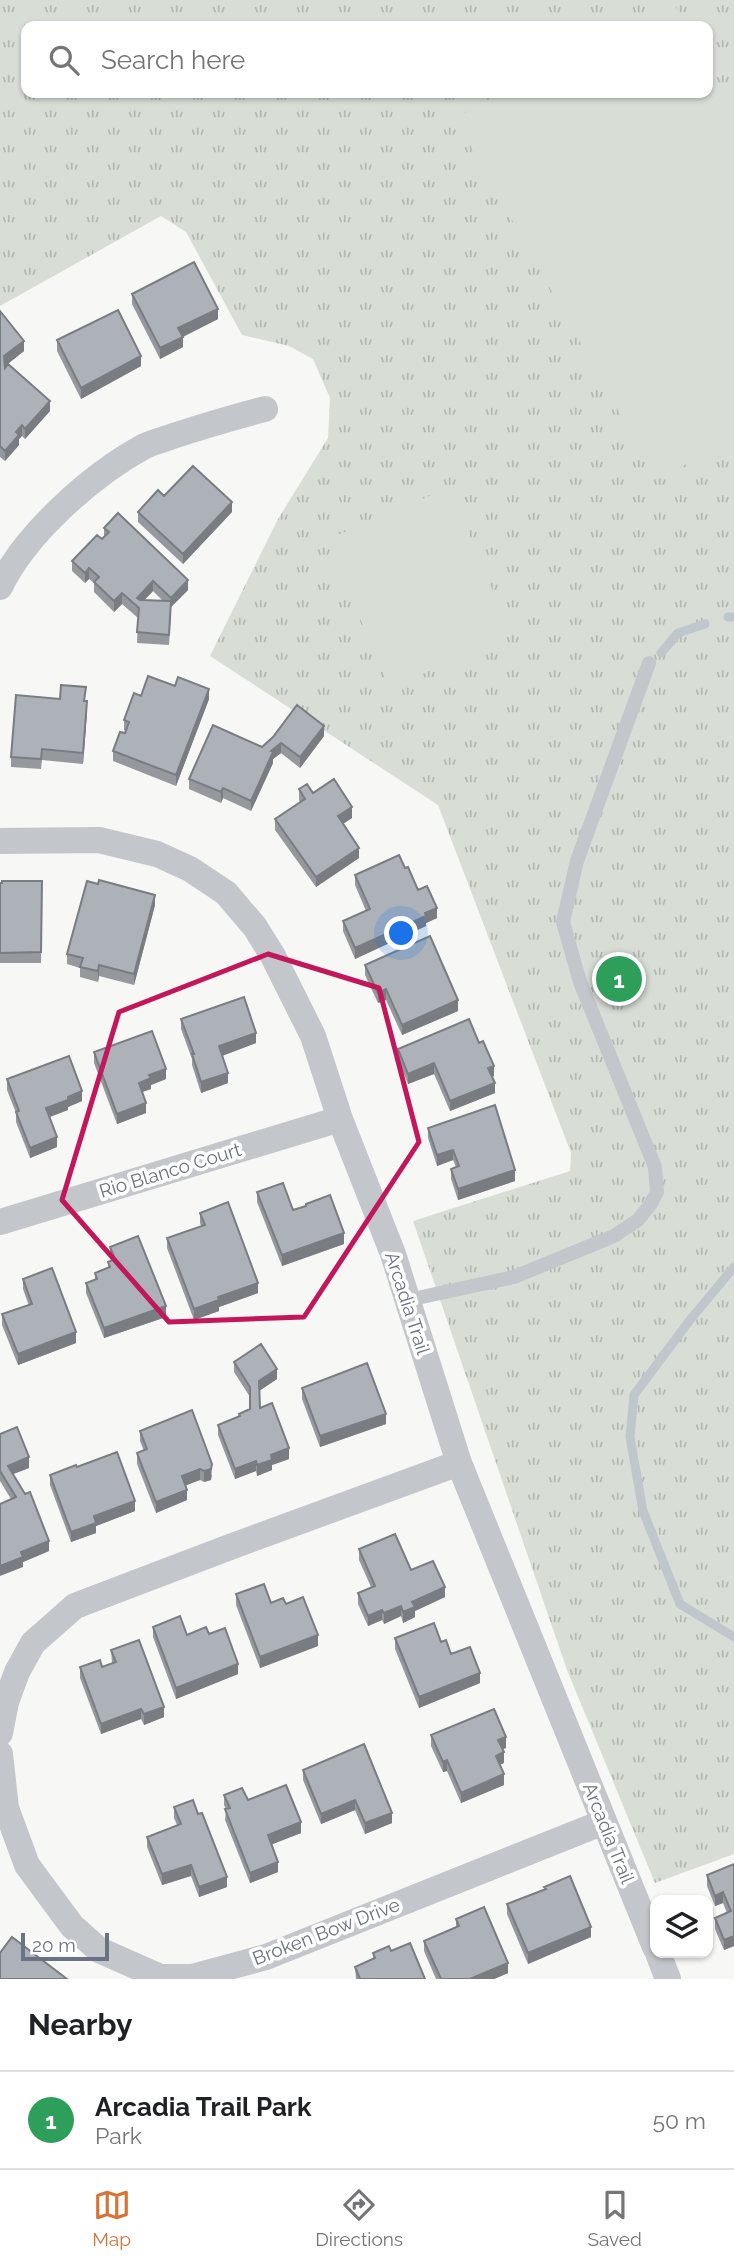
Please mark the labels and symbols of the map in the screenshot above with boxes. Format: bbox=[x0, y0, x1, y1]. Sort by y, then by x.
your location bbox=[384, 916, 418, 950]
pin: 1 bbox=[596, 953, 642, 1005]
street label: Rio Blanco Court bbox=[96, 1138, 244, 1202]
street label: Arcadia Trail bbox=[381, 1249, 435, 1358]
street label: Arcadia Trail bbox=[579, 1779, 640, 1887]
street label: Broken Bow Drive bbox=[249, 1893, 403, 1969]
scale bar bbox=[21, 1930, 108, 1962]

